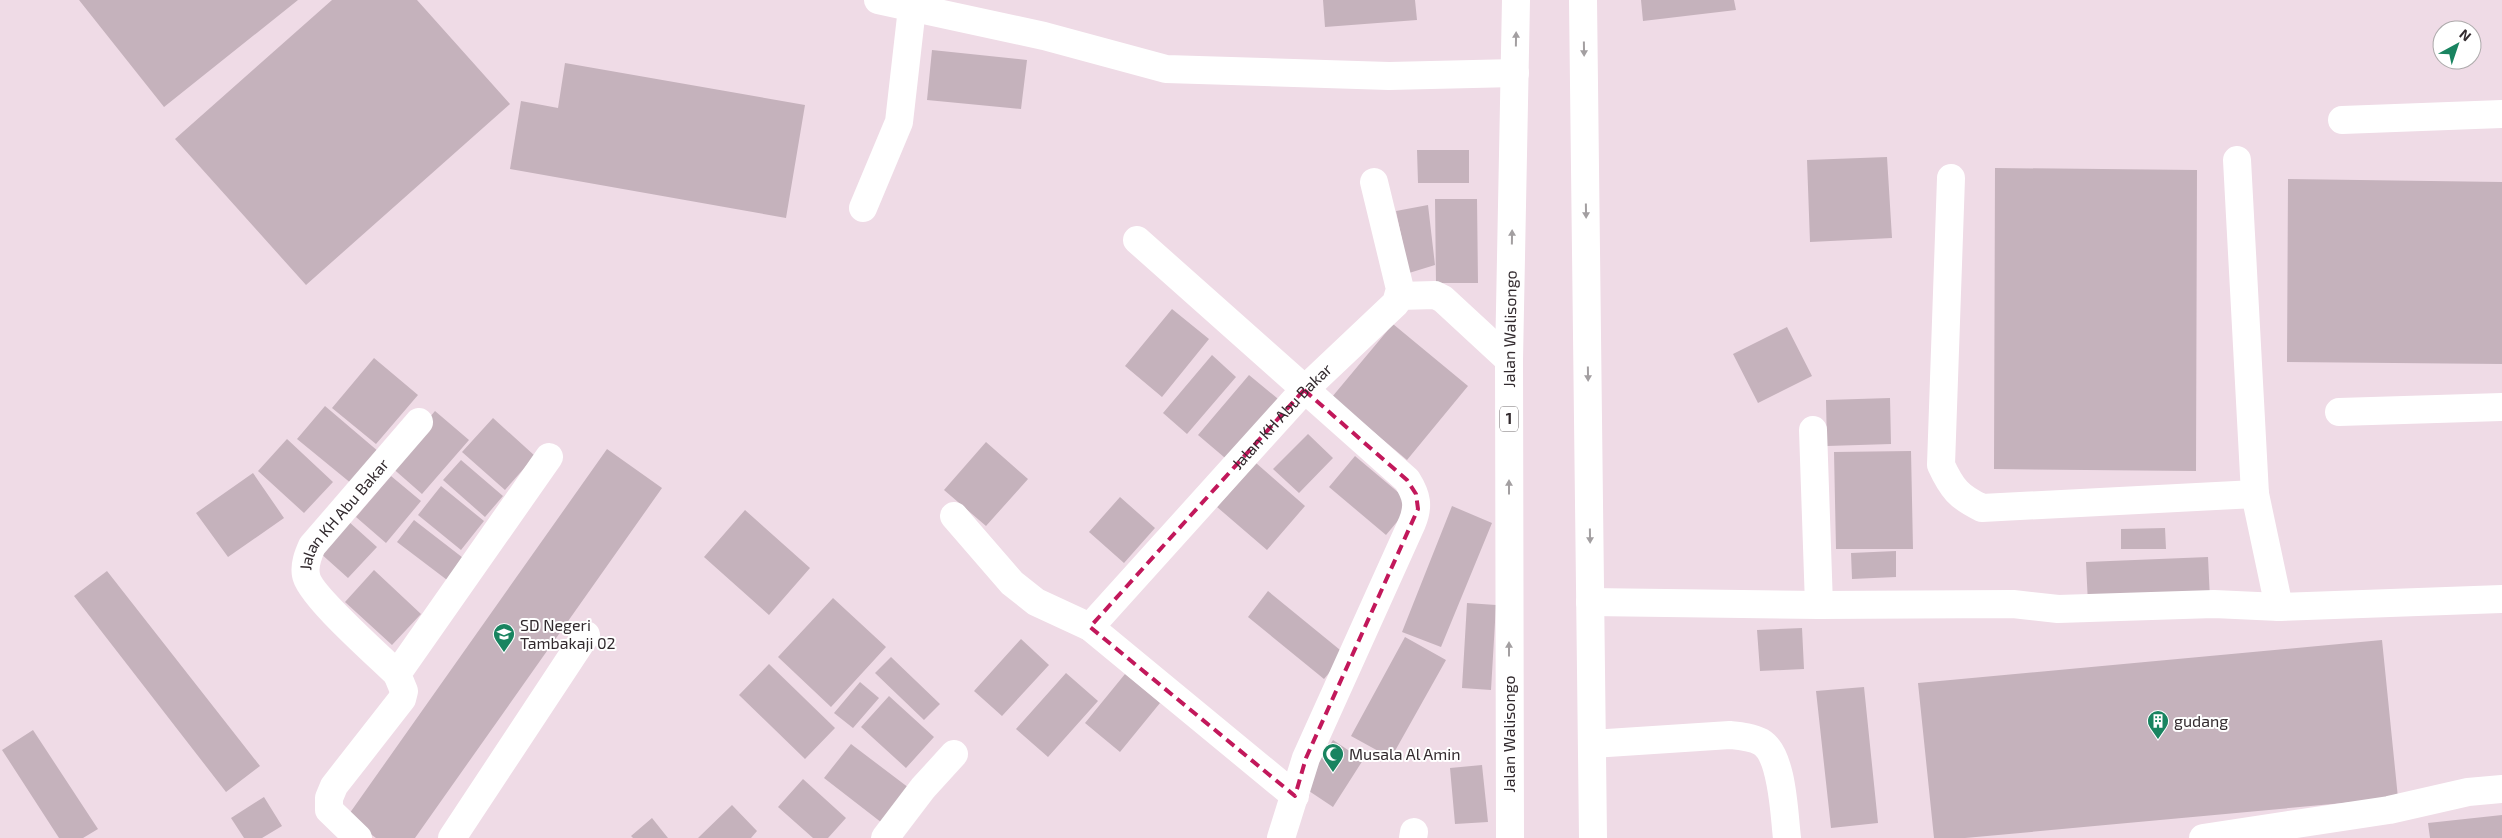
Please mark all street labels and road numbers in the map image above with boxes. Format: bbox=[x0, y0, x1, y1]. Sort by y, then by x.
street label: Jalan Walisongo bbox=[1499, 270, 1520, 388]
street label: Jalan KH Abu Bakar bbox=[1227, 359, 1336, 473]
road number: 1 bbox=[1500, 406, 1518, 432]
street label: Jalan KH Abu Bakar bbox=[295, 454, 393, 571]
street label: Jalan Walisongo bbox=[1499, 675, 1518, 793]

